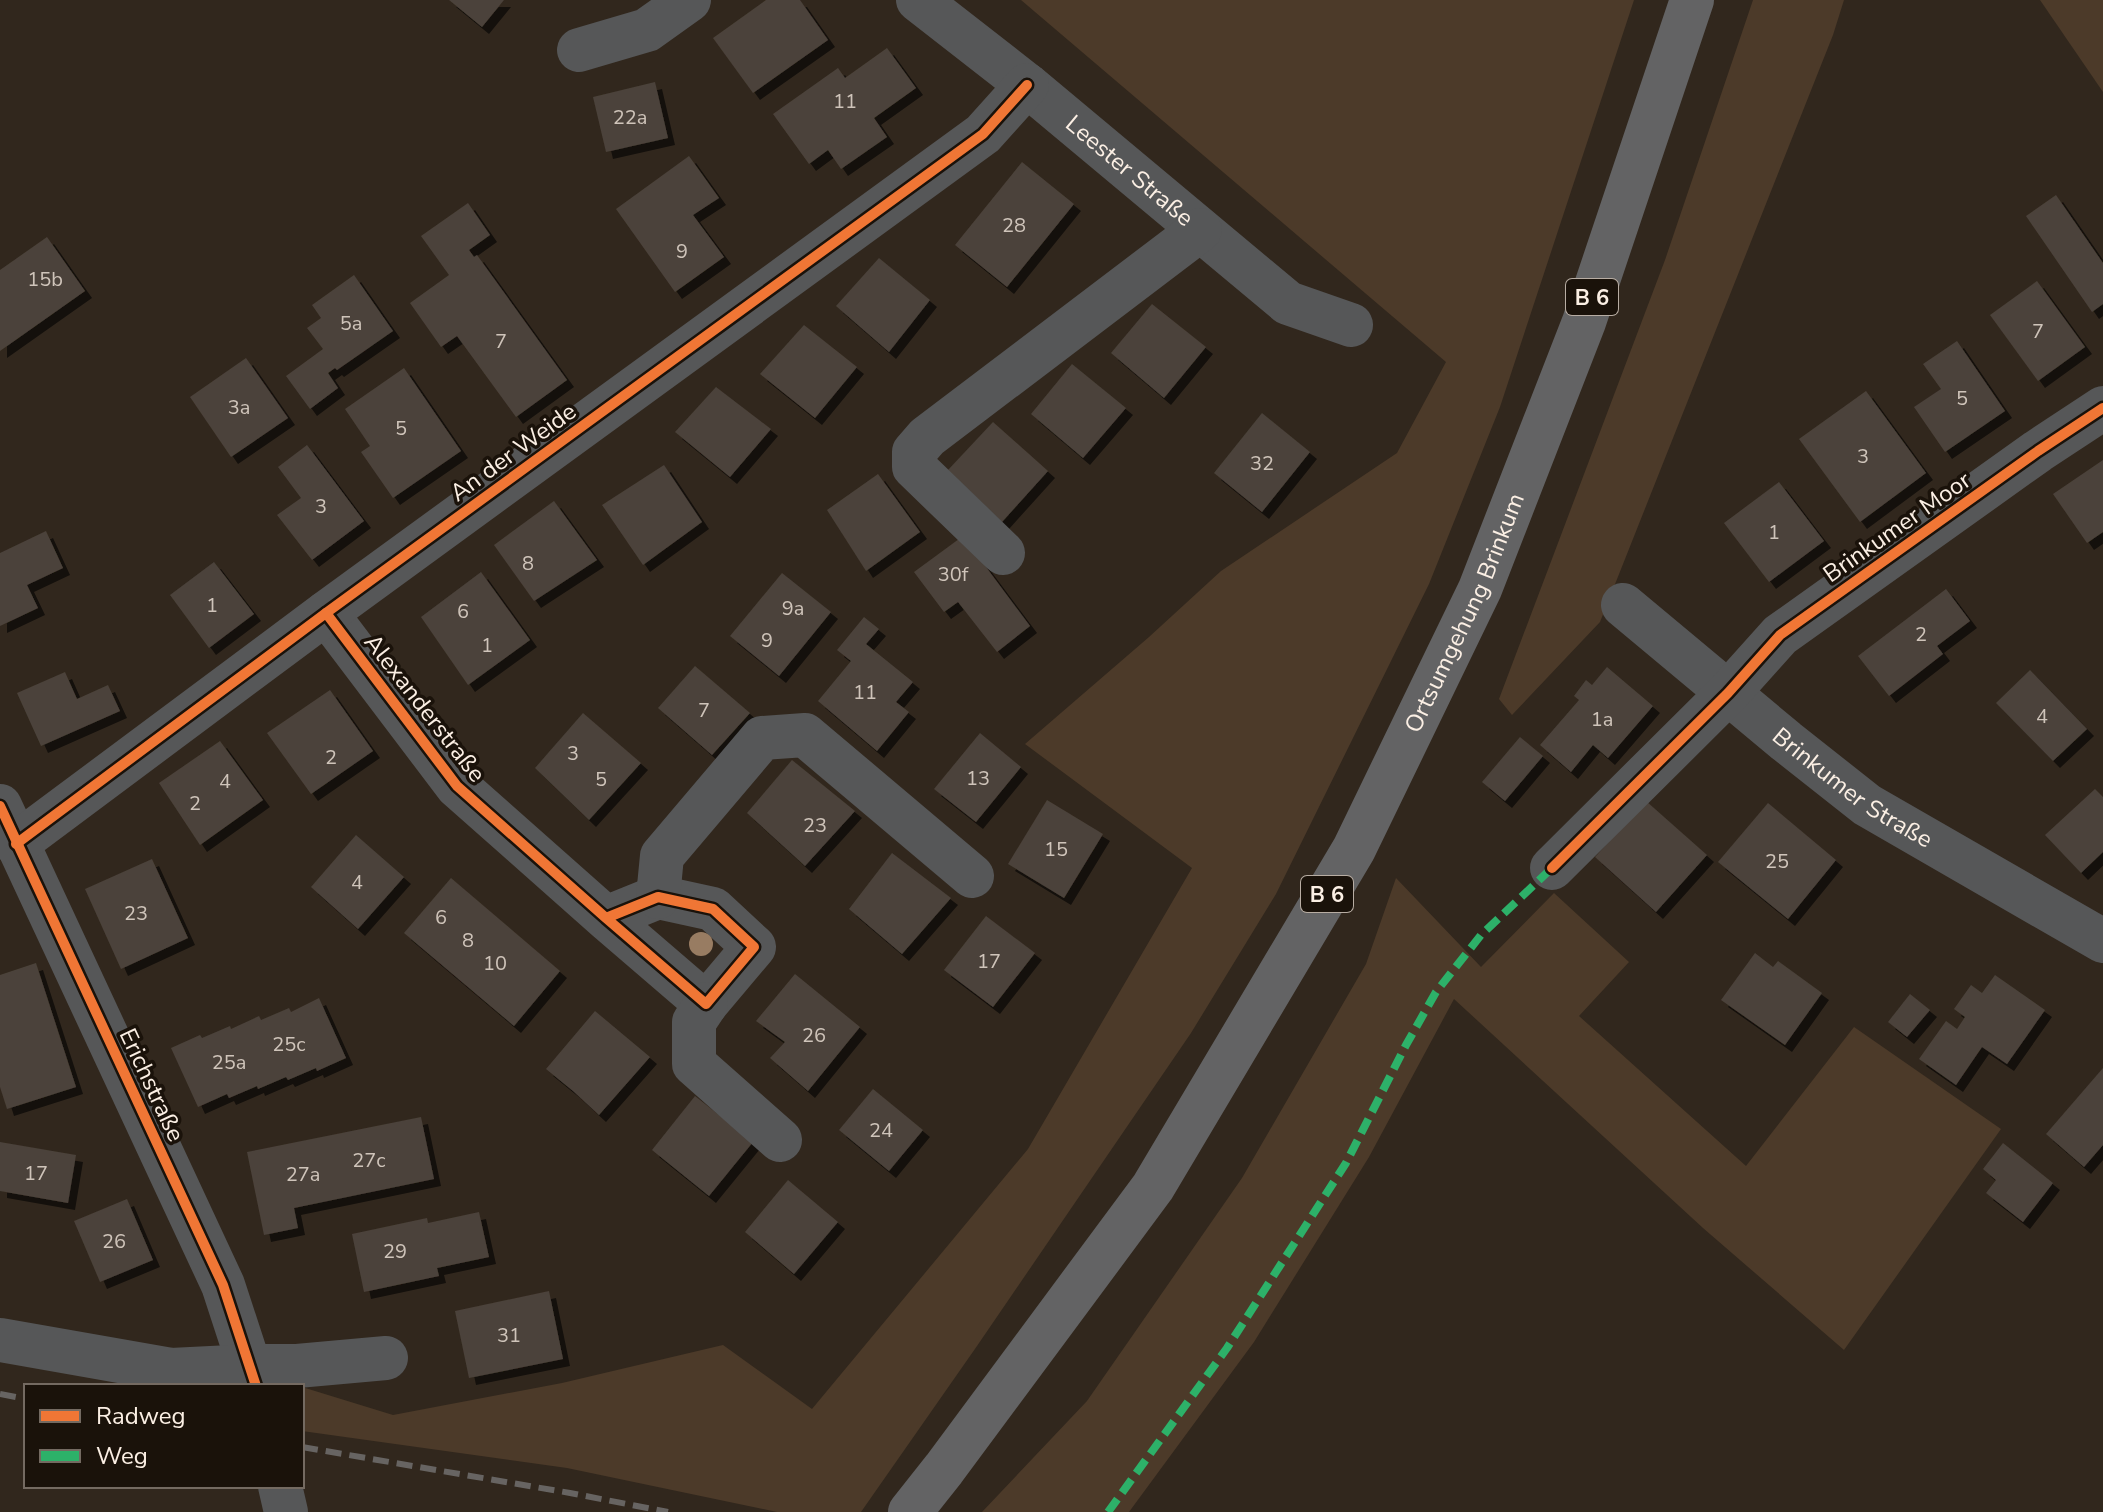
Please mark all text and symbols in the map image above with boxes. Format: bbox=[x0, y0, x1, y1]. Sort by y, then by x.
house number: 11 bbox=[833, 88, 857, 115]
house number: 22a bbox=[613, 104, 647, 131]
street label: Leester Straße bbox=[1059, 108, 1200, 234]
house number: 28 bbox=[1002, 212, 1026, 239]
house number: 9 bbox=[676, 238, 688, 265]
house number: 15b bbox=[27, 266, 63, 293]
road number: B 6 bbox=[1566, 279, 1618, 315]
house number: 5a bbox=[340, 310, 362, 337]
house number: 7 bbox=[2032, 318, 2044, 345]
house number: 7 bbox=[495, 328, 507, 355]
house number: 5 bbox=[1956, 385, 1968, 412]
house number: 3a bbox=[228, 394, 250, 421]
street label: An der Weide bbox=[443, 395, 583, 509]
house number: 5 bbox=[395, 415, 407, 442]
house number: 3 bbox=[1857, 443, 1869, 470]
house number: 32 bbox=[1250, 450, 1274, 477]
street label: Brinkumer Moor bbox=[1817, 464, 1978, 590]
street label: Ortsumgehung Brinkum bbox=[1397, 488, 1532, 738]
house number: 3 bbox=[315, 493, 327, 520]
house number: 1 bbox=[1768, 519, 1780, 546]
house number: 8 bbox=[522, 550, 534, 577]
house number: 30f bbox=[938, 561, 969, 588]
house number: 1 bbox=[206, 592, 218, 619]
house number: 9a bbox=[782, 595, 804, 622]
house number: 6 bbox=[457, 598, 469, 625]
house number: 2 bbox=[1915, 621, 1927, 648]
street label: Alexanderstraße bbox=[357, 627, 493, 789]
house number: 9 bbox=[761, 627, 773, 654]
house number: 1 bbox=[481, 632, 493, 659]
house number: 11 bbox=[853, 679, 877, 706]
house number: 7 bbox=[698, 697, 710, 724]
house number: 4 bbox=[2036, 703, 2048, 730]
house number: 1a bbox=[1591, 706, 1613, 733]
street label: Brinkumer Straße bbox=[1766, 720, 1938, 855]
house number: 3 bbox=[567, 740, 579, 767]
house number: 2 bbox=[325, 744, 337, 771]
house number: 13 bbox=[966, 765, 990, 792]
house number: 5 bbox=[595, 766, 607, 793]
house number: 4 bbox=[219, 768, 231, 795]
house number: 2 bbox=[189, 790, 201, 817]
house number: 23 bbox=[803, 812, 827, 839]
house number: 15 bbox=[1044, 836, 1068, 863]
house number: 25 bbox=[1765, 848, 1789, 875]
house number: 4 bbox=[351, 869, 363, 896]
road number: B 6 bbox=[1301, 876, 1353, 912]
house number: 23 bbox=[124, 900, 148, 927]
house number: 6 bbox=[435, 904, 447, 931]
house number: 8 bbox=[462, 927, 474, 954]
house number: 17 bbox=[977, 948, 1001, 975]
house number: 10 bbox=[483, 950, 507, 977]
house number: 26 bbox=[802, 1022, 826, 1049]
street label: Erichstraße bbox=[112, 1023, 192, 1147]
house number: 25c bbox=[272, 1031, 306, 1058]
house number: 25a bbox=[212, 1049, 246, 1076]
house number: 24 bbox=[869, 1117, 893, 1144]
house number: 27c bbox=[352, 1147, 386, 1174]
house number: 17 bbox=[24, 1160, 48, 1187]
house number: 27a bbox=[286, 1161, 320, 1188]
house number: 26 bbox=[102, 1228, 126, 1255]
house number: 29 bbox=[383, 1238, 407, 1265]
house number: 31 bbox=[497, 1322, 521, 1349]
legend bbox=[24, 1384, 304, 1488]
text: Radweg bbox=[96, 1400, 186, 1432]
text: Weg bbox=[96, 1440, 148, 1472]

